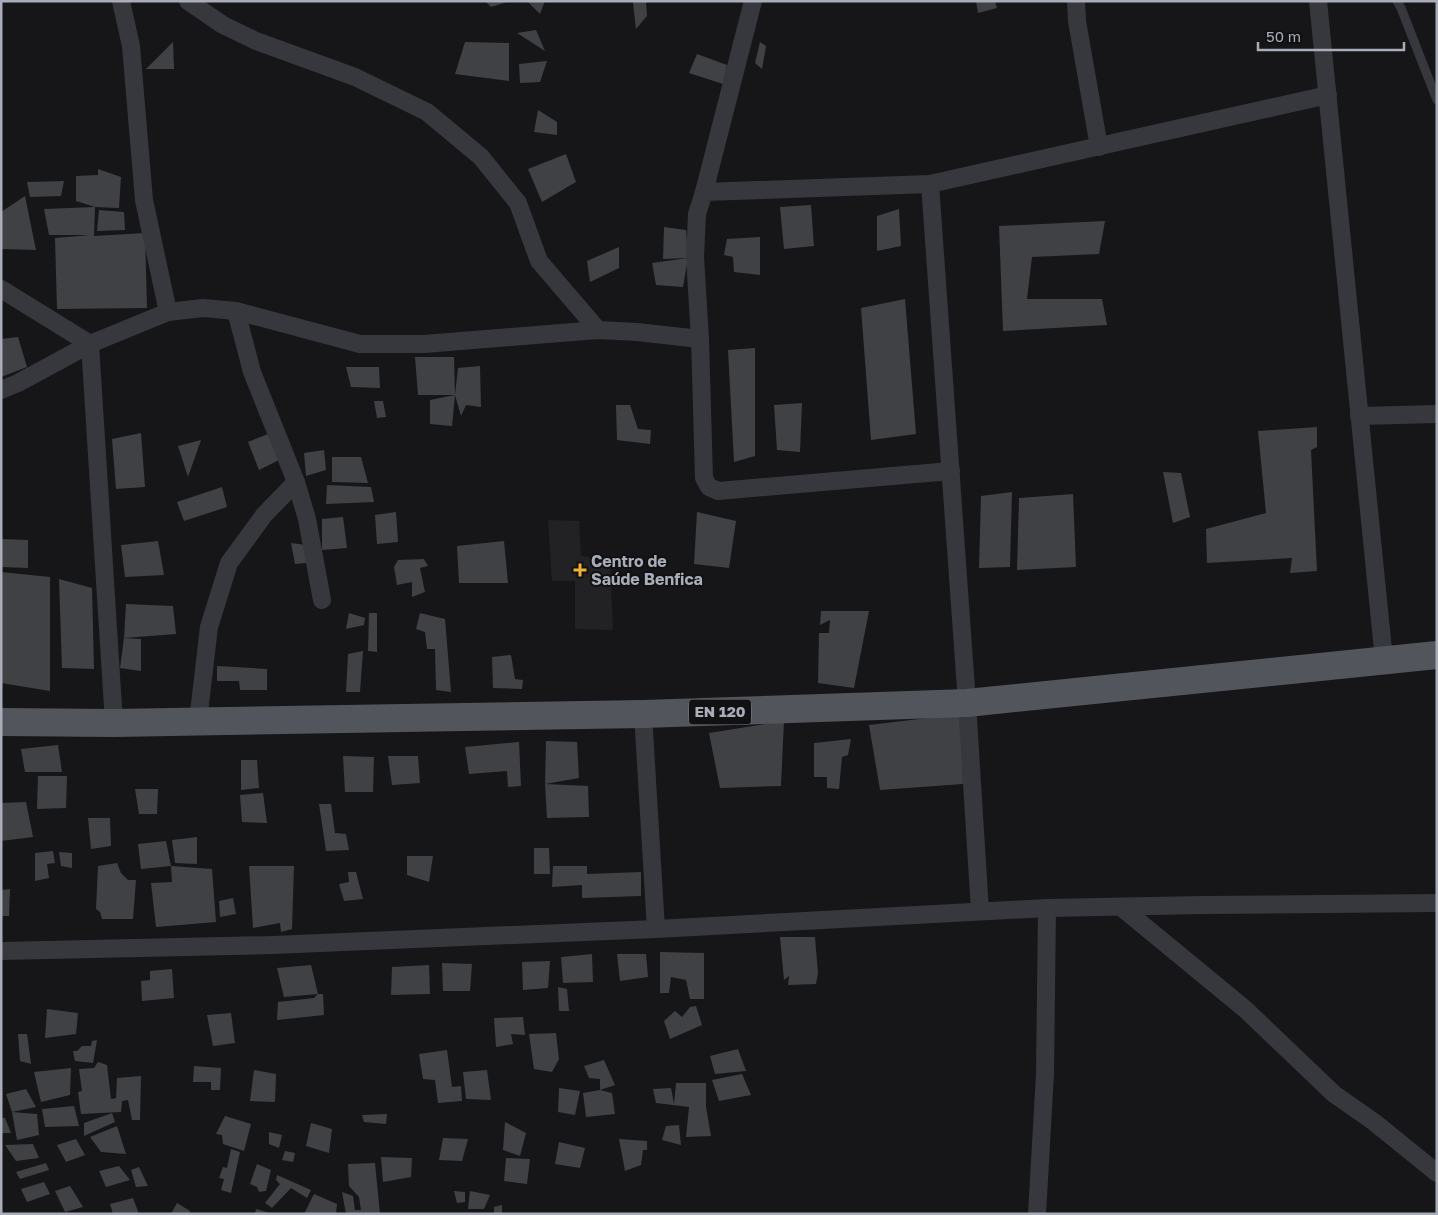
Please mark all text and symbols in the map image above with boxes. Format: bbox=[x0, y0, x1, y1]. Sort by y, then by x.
scale bar bbox=[1258, 20, 1404, 52]
text: 50 m bbox=[1266, 27, 1301, 45]
place label: Centro de Saúde Benfica bbox=[591, 551, 703, 589]
marker: Centro de Saúde Benfica bbox=[573, 563, 587, 577]
road number: EN 120 bbox=[689, 700, 751, 724]

